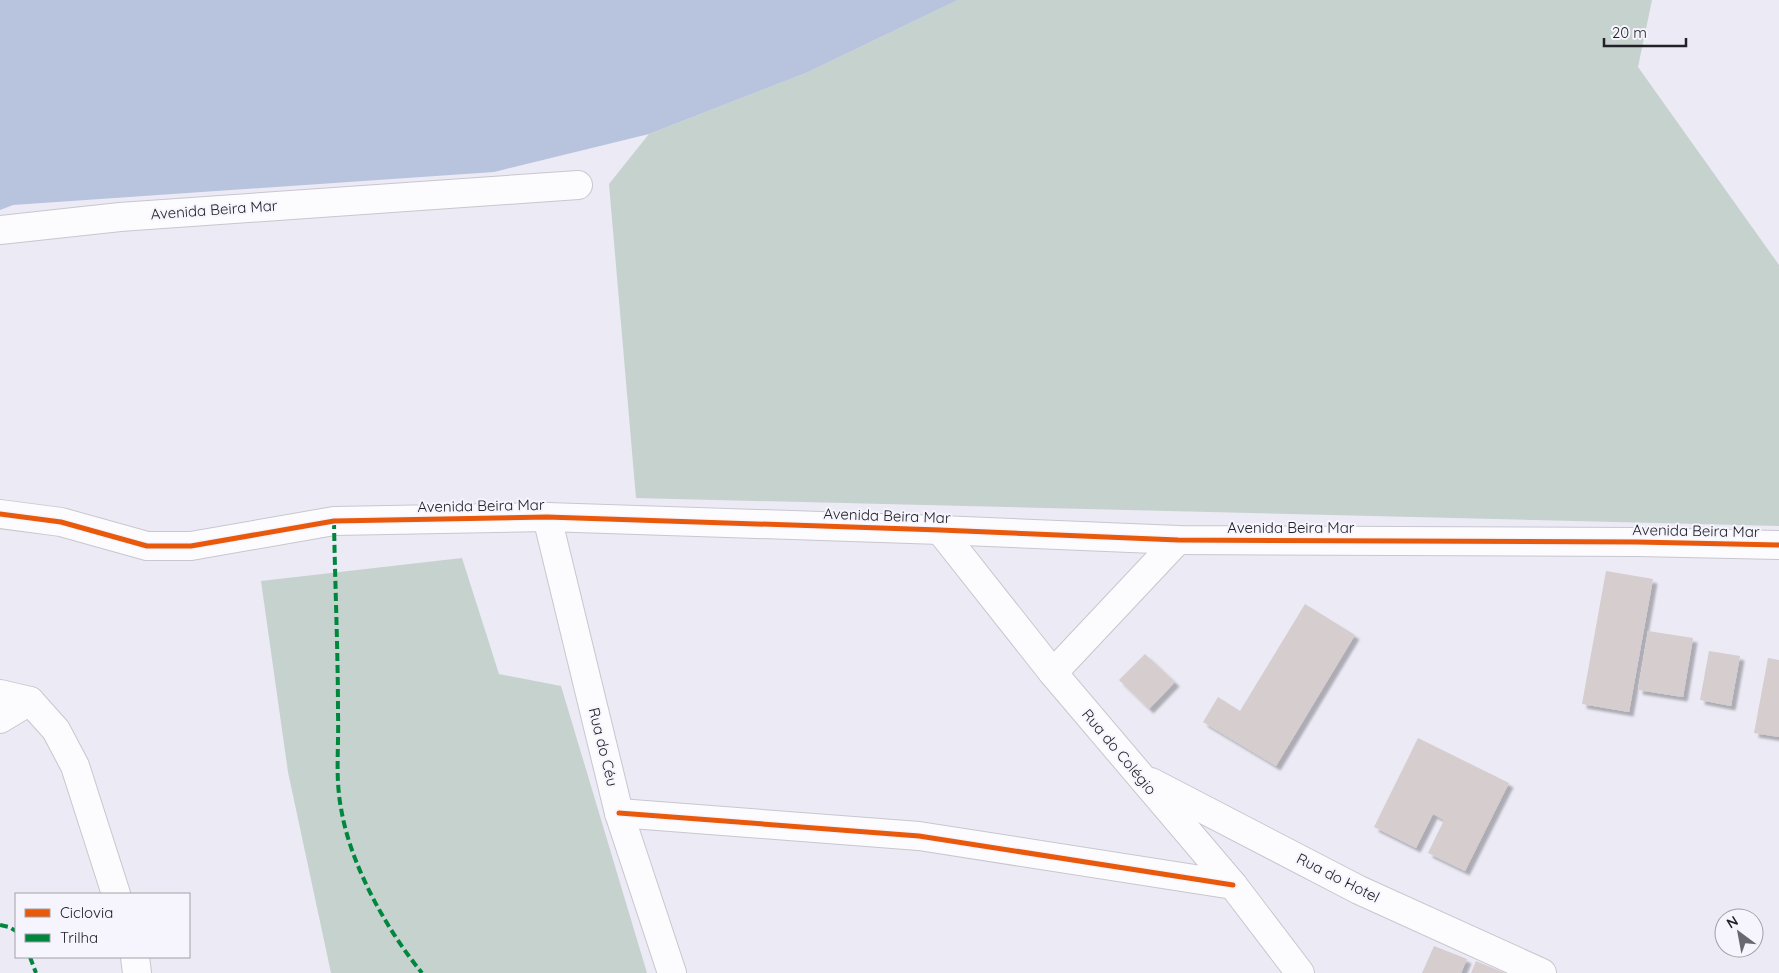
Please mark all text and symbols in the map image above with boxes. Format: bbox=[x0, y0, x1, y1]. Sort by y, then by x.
scale bar bbox=[1604, 15, 1686, 47]
text: 20 m bbox=[1612, 23, 1647, 42]
street label: Avenida Beira Mar bbox=[150, 196, 278, 223]
street label: Avenida Beira Mar bbox=[417, 495, 545, 516]
street label: Avenida Beira Mar bbox=[823, 504, 951, 527]
street label: Avenida Beira Mar bbox=[1227, 518, 1355, 537]
street label: Avenida Beira Mar bbox=[1632, 520, 1760, 541]
street label: Rua do Céu bbox=[585, 705, 622, 788]
street label: Rua do Colégio bbox=[1078, 705, 1161, 798]
street label: Rua do Hotel bbox=[1294, 849, 1383, 907]
legend bbox=[15, 893, 190, 958]
text: Ciclovia bbox=[60, 903, 113, 922]
north arrow bbox=[1714, 908, 1764, 958]
text: N bbox=[1723, 912, 1741, 932]
text: Trilha bbox=[60, 928, 98, 947]

